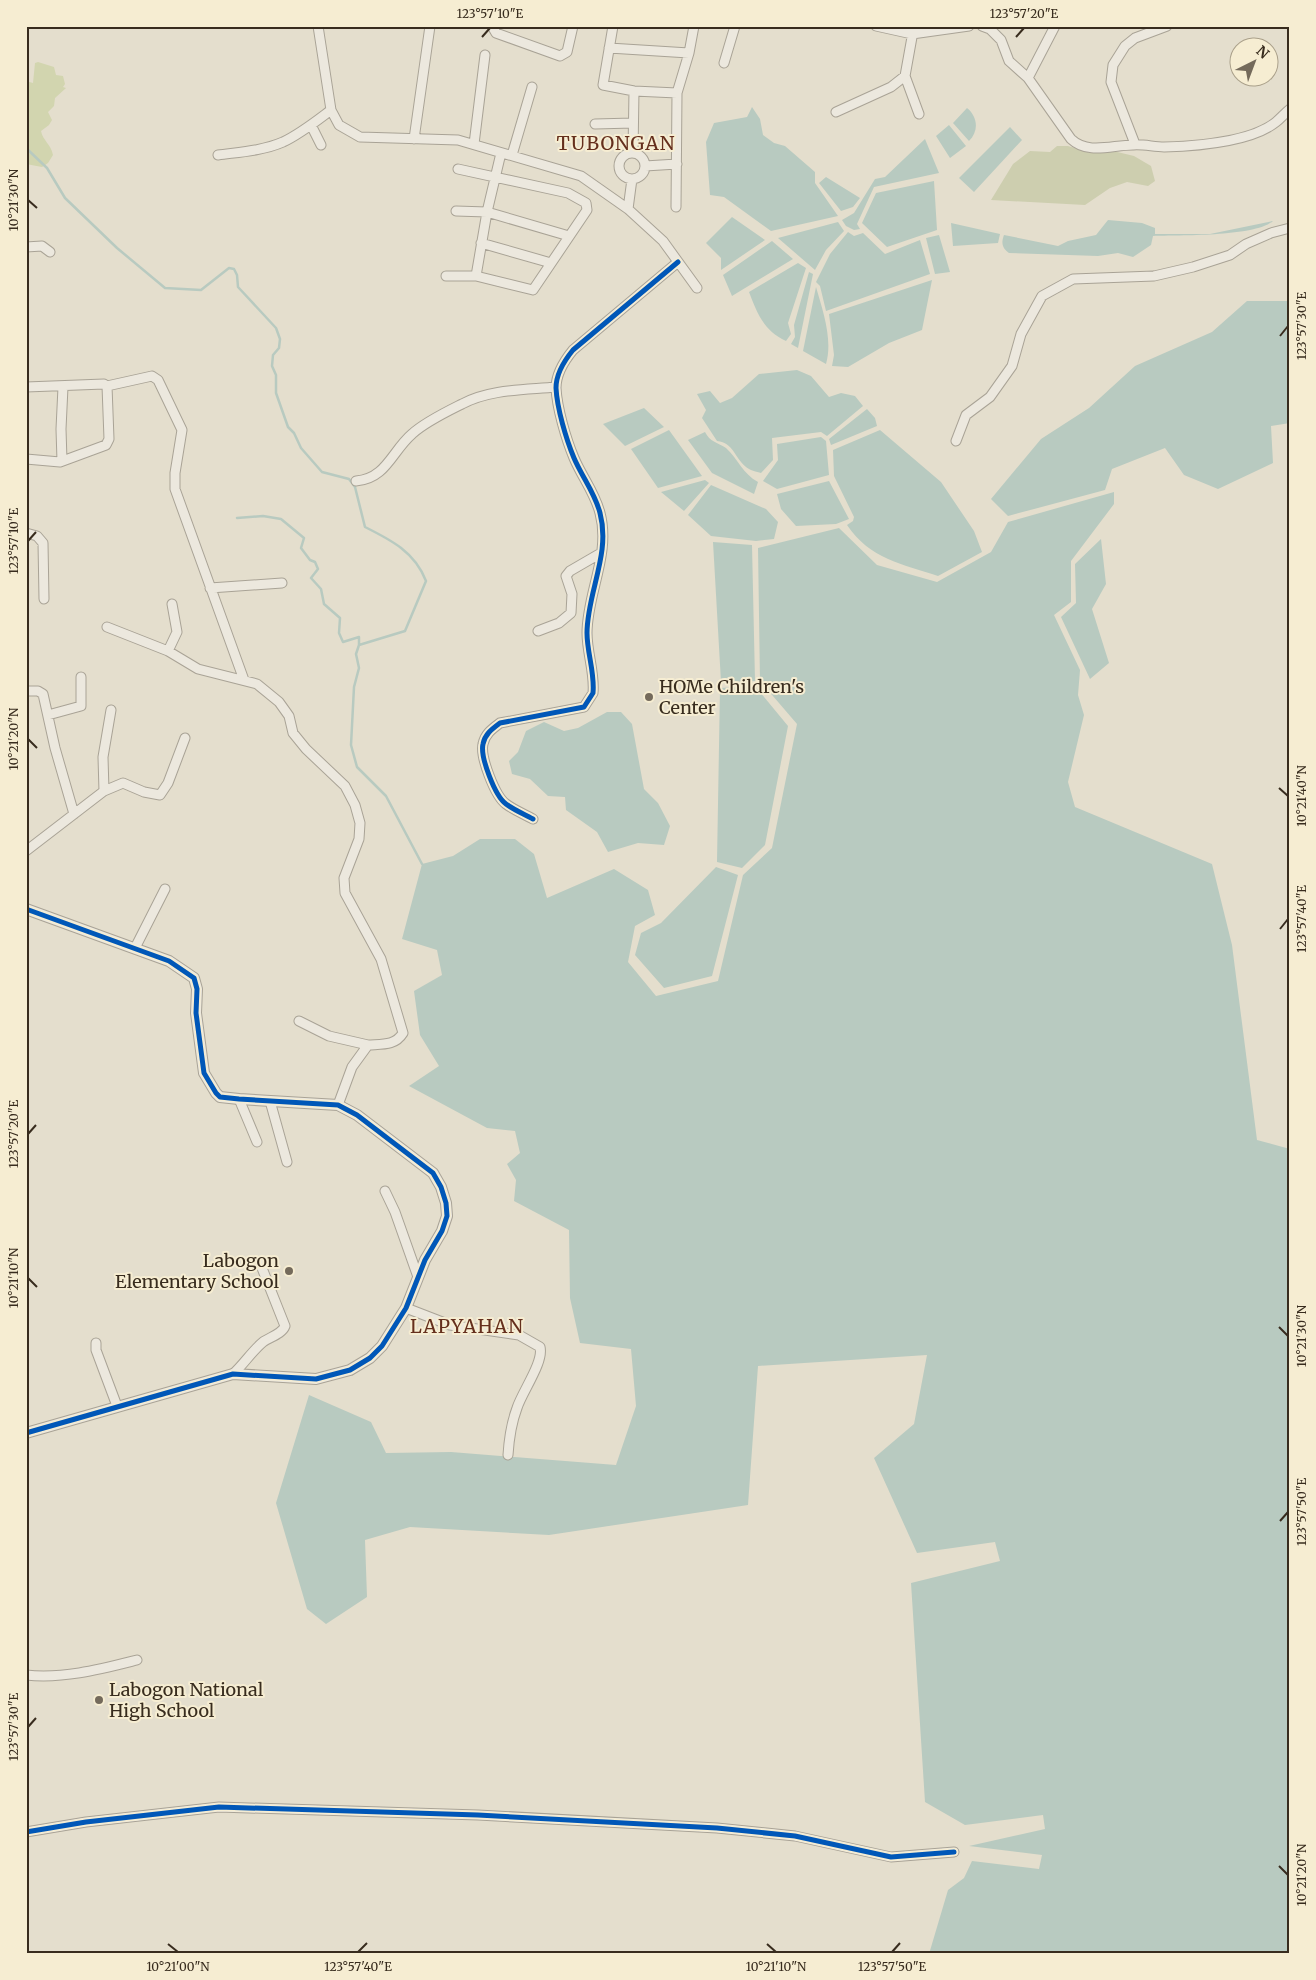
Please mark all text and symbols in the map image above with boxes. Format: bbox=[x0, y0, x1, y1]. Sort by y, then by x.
text: 123°57'10"E bbox=[457, 6, 524, 21]
text: 123°57'20"E bbox=[990, 6, 1059, 21]
north arrow bbox=[1228, 38, 1278, 88]
text: N bbox=[1253, 42, 1273, 63]
district label: TUBONGAN bbox=[557, 131, 675, 155]
text: 10°21'30"N bbox=[6, 168, 21, 231]
text: 123°57'30"E bbox=[1294, 292, 1309, 360]
text: 123°57'10"E bbox=[6, 507, 21, 574]
place label: HOMe Children's Center bbox=[659, 675, 804, 719]
marker: HOMe Children's Center bbox=[643, 691, 655, 703]
text: 10°21'20"N bbox=[6, 707, 21, 770]
text: 10°21'40"N bbox=[1294, 764, 1309, 827]
text: 123°57'40"E bbox=[1294, 885, 1309, 953]
text: 123°57'20"E bbox=[6, 1099, 21, 1168]
text: 10°21'10"N bbox=[6, 1247, 21, 1308]
place label: Labogon Elementary School bbox=[115, 1249, 279, 1293]
marker: Labogon Elementary School bbox=[283, 1265, 295, 1277]
text: 10°21'30"N bbox=[1294, 1304, 1309, 1367]
district label: LAPYAHAN bbox=[410, 1314, 524, 1338]
text: 123°57'50"E bbox=[1294, 1478, 1309, 1546]
place label: Labogon National High School bbox=[109, 1678, 264, 1722]
text: 123°57'30"E bbox=[6, 1693, 21, 1761]
marker: Labogon National High School bbox=[93, 1694, 105, 1706]
text: 10°21'20"N bbox=[1294, 1843, 1309, 1906]
text: 10°21'00"N bbox=[146, 1959, 210, 1974]
text: 123°57'40"E bbox=[324, 1959, 392, 1974]
text: 10°21'10"N bbox=[746, 1959, 807, 1974]
text: 123°57'50"E bbox=[858, 1959, 926, 1974]

